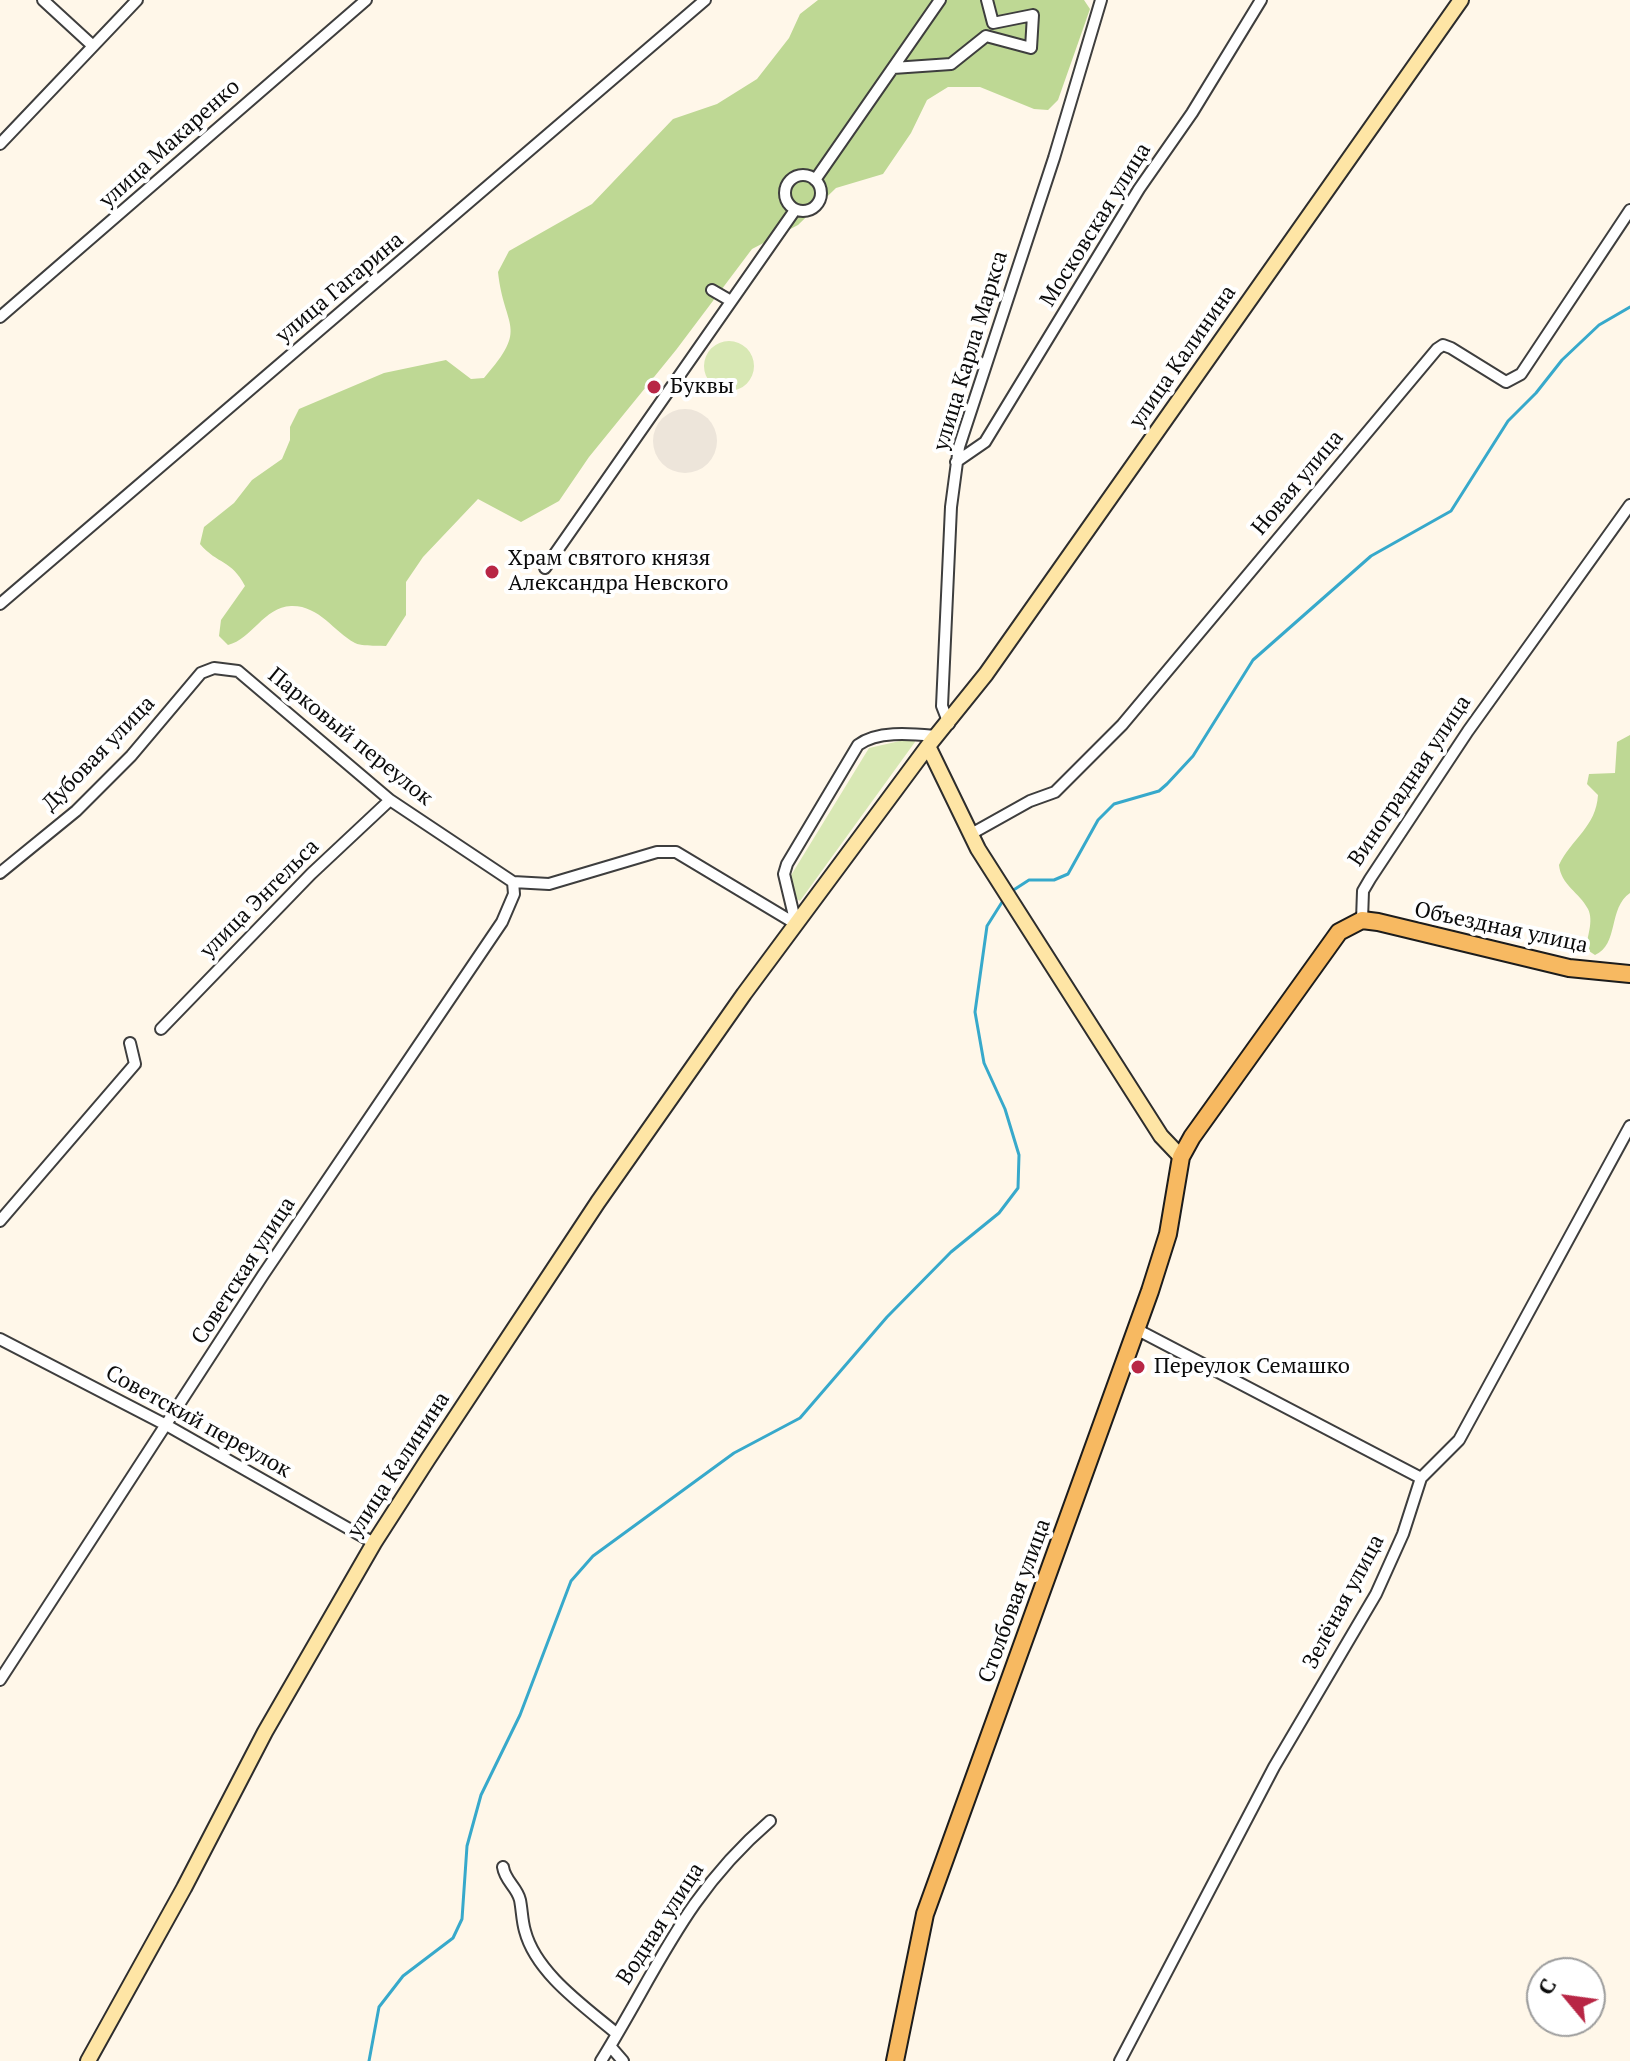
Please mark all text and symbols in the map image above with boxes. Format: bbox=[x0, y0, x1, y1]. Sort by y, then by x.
street label: улица Макаренко bbox=[94, 74, 246, 214]
street label: Московская улица bbox=[1035, 138, 1157, 312]
street label: улица Гагарина bbox=[271, 227, 409, 349]
street label: улица Карла Маркса bbox=[928, 248, 1014, 454]
street label: улица Калинина bbox=[1124, 281, 1242, 433]
place label: Буквы bbox=[670, 374, 734, 400]
marker: Буквы bbox=[645, 378, 663, 396]
street label: Новая улица bbox=[1247, 425, 1349, 541]
place label: Храм святого князя Александра Невского bbox=[508, 546, 728, 598]
marker: Храм святого князя Александра Невского bbox=[483, 563, 501, 581]
street label: Парковый переулок bbox=[262, 662, 438, 812]
street label: Дубовая улица bbox=[37, 691, 161, 817]
street label: Виноградная улица bbox=[1343, 691, 1477, 871]
street label: улица Энгельса bbox=[195, 834, 325, 964]
street label: Объездная улица bbox=[1412, 897, 1590, 959]
street label: Советская улица bbox=[187, 1192, 301, 1350]
place label: Переулок Семашко bbox=[1154, 1354, 1350, 1380]
marker: Переулок Семашко bbox=[1129, 1358, 1147, 1376]
street label: Советский переулок bbox=[101, 1360, 295, 1484]
street label: улица Калинина bbox=[342, 1387, 456, 1543]
street label: Столбовая улица bbox=[973, 1515, 1057, 1687]
street label: Зелёная улица bbox=[1298, 1530, 1390, 1674]
street label: Водная улица bbox=[612, 1858, 710, 1990]
north arrow bbox=[1526, 1957, 1606, 2037]
text: С bbox=[1530, 1973, 1562, 1999]

